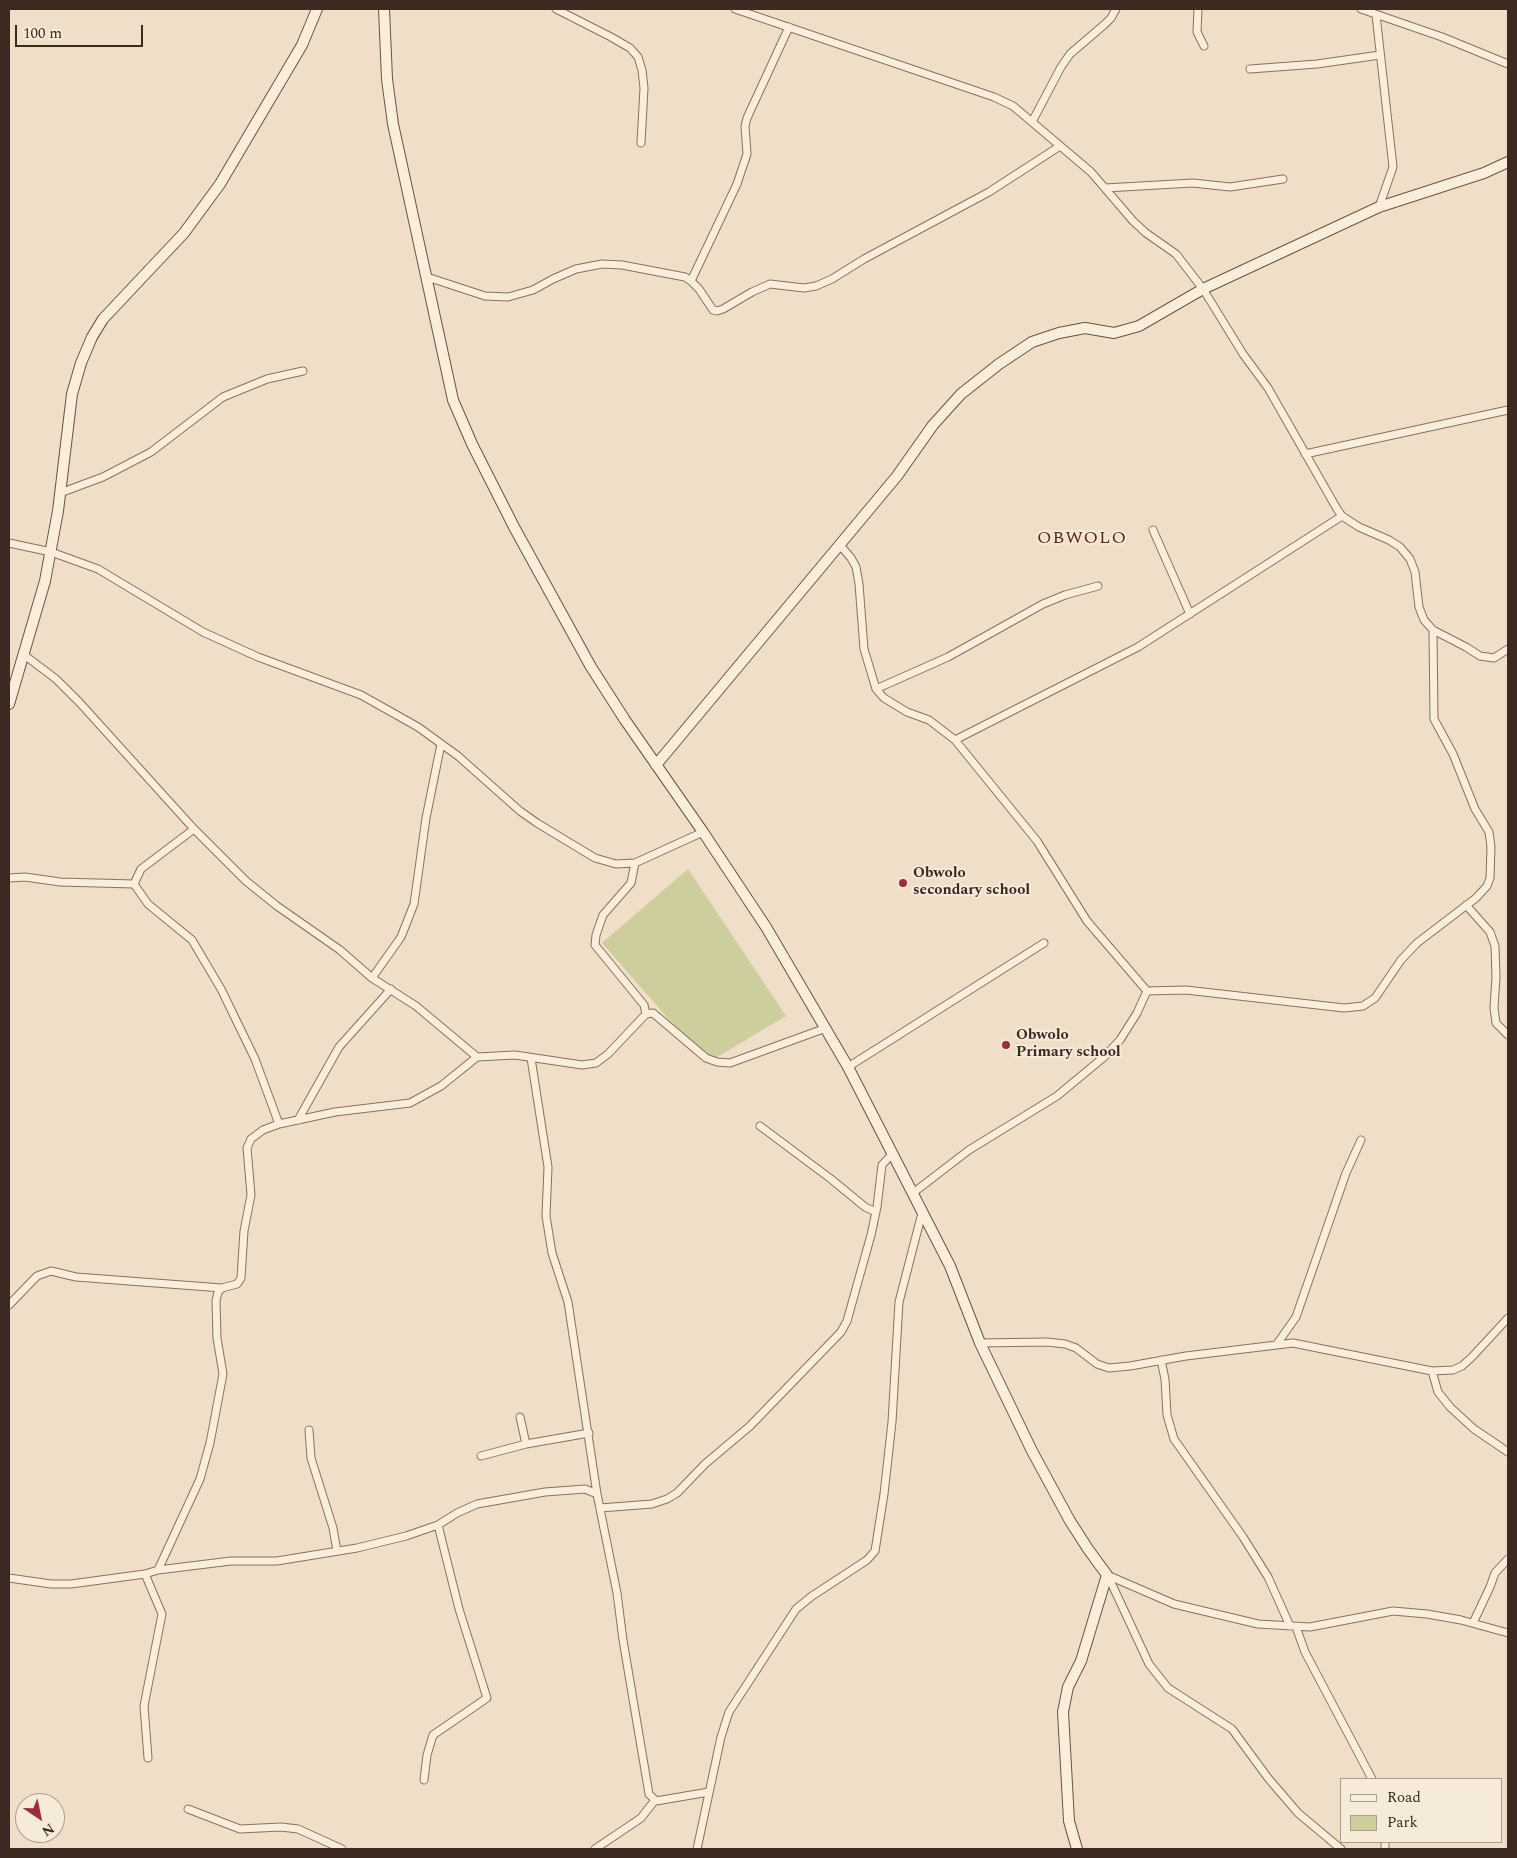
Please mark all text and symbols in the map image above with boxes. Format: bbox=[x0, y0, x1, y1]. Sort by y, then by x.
scale bar bbox=[18, 15, 145, 47]
text: 100 m bbox=[23, 22, 62, 45]
district label: OBWOLO bbox=[1036, 528, 1128, 550]
place label: Obwolo secondary school bbox=[913, 865, 1030, 900]
marker: Obwolo secondary school bbox=[897, 877, 909, 889]
place label: Obwolo Primary school bbox=[1016, 1027, 1121, 1062]
marker: Obwolo Primary school bbox=[1000, 1039, 1012, 1051]
legend bbox=[1340, 1778, 1502, 1843]
text: Road bbox=[1387, 1786, 1421, 1809]
north arrow bbox=[15, 1793, 65, 1843]
text: Park bbox=[1387, 1811, 1418, 1834]
text: N bbox=[37, 1818, 59, 1842]

